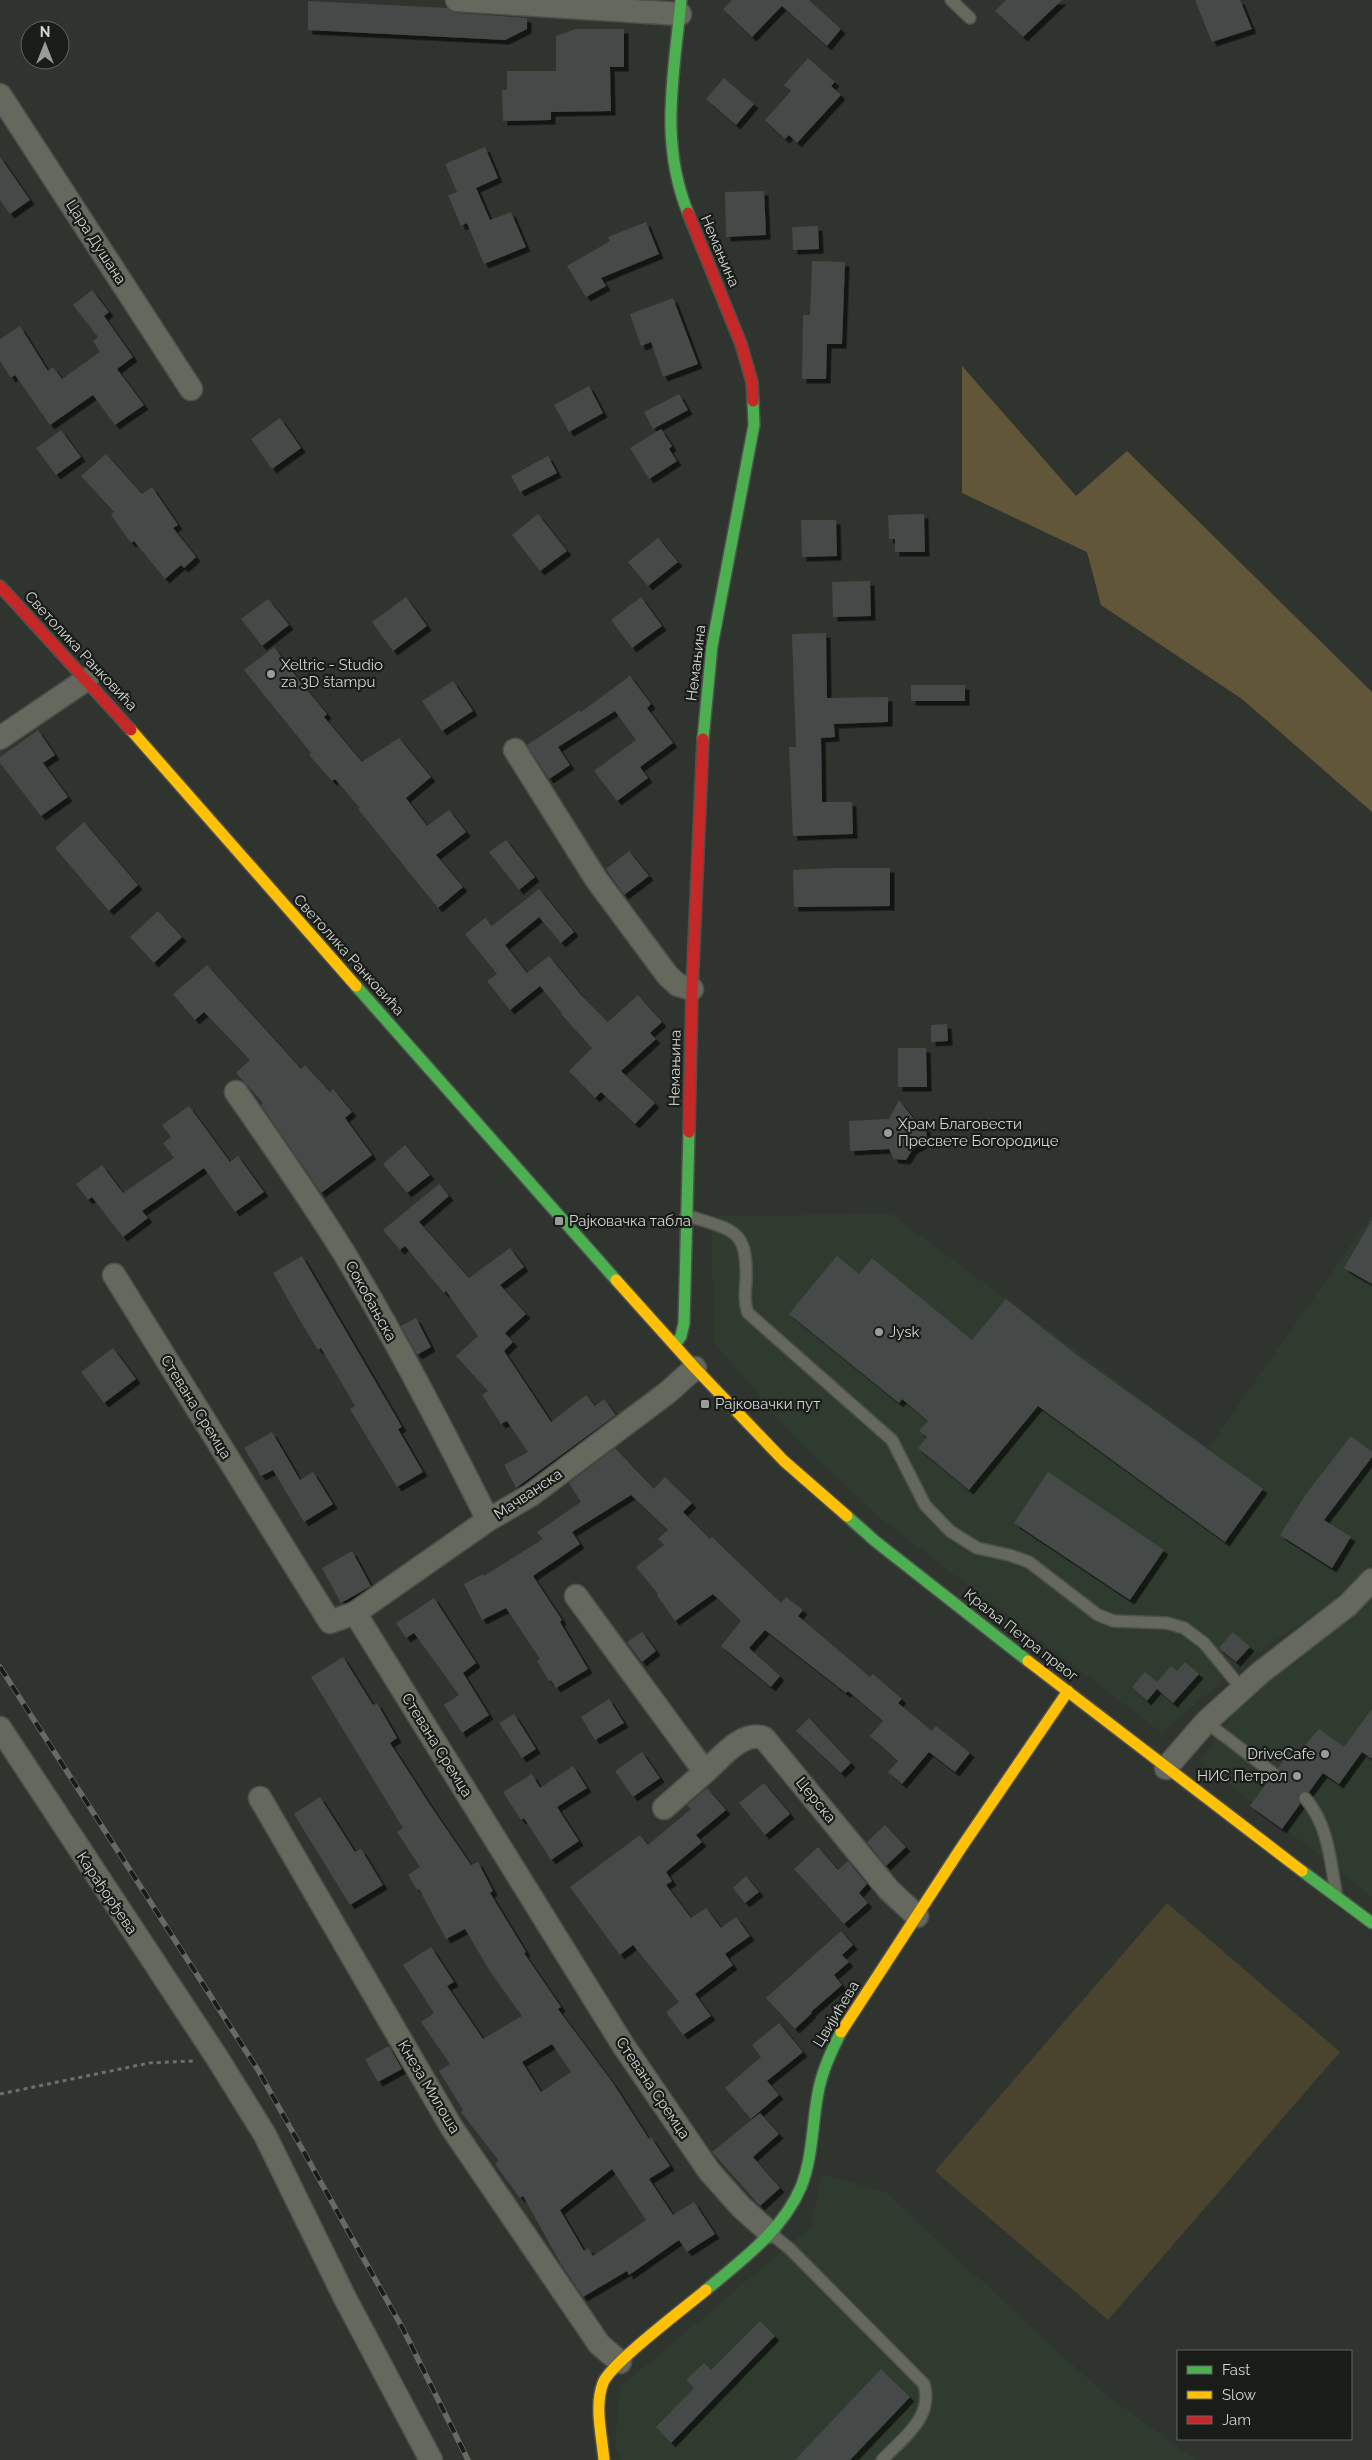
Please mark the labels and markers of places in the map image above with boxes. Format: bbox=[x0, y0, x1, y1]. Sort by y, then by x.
place label: Xeltric - Studio za 3D štampu bbox=[281, 656, 383, 691]
marker: Xeltric - Studio za 3D štampu bbox=[265, 668, 277, 680]
place label: Храм Благовести Пресвете Богородице bbox=[898, 1115, 1059, 1150]
marker: Храм Благовести Пресвете Богородице bbox=[882, 1127, 894, 1139]
place label: Рајковачка табла bbox=[569, 1212, 691, 1230]
marker: Рајковачка табла bbox=[553, 1215, 565, 1227]
place label: Jysk bbox=[889, 1323, 919, 1341]
marker: Jysk bbox=[873, 1326, 885, 1338]
place label: Рајковачки пут bbox=[715, 1395, 820, 1413]
marker: Рајковачки пут bbox=[699, 1398, 711, 1410]
place label: DriveCafe bbox=[1247, 1745, 1315, 1763]
marker: DriveCafe bbox=[1319, 1748, 1331, 1760]
place label: НИС Петрол bbox=[1197, 1767, 1287, 1785]
marker: НИС Петрол bbox=[1291, 1770, 1303, 1782]

